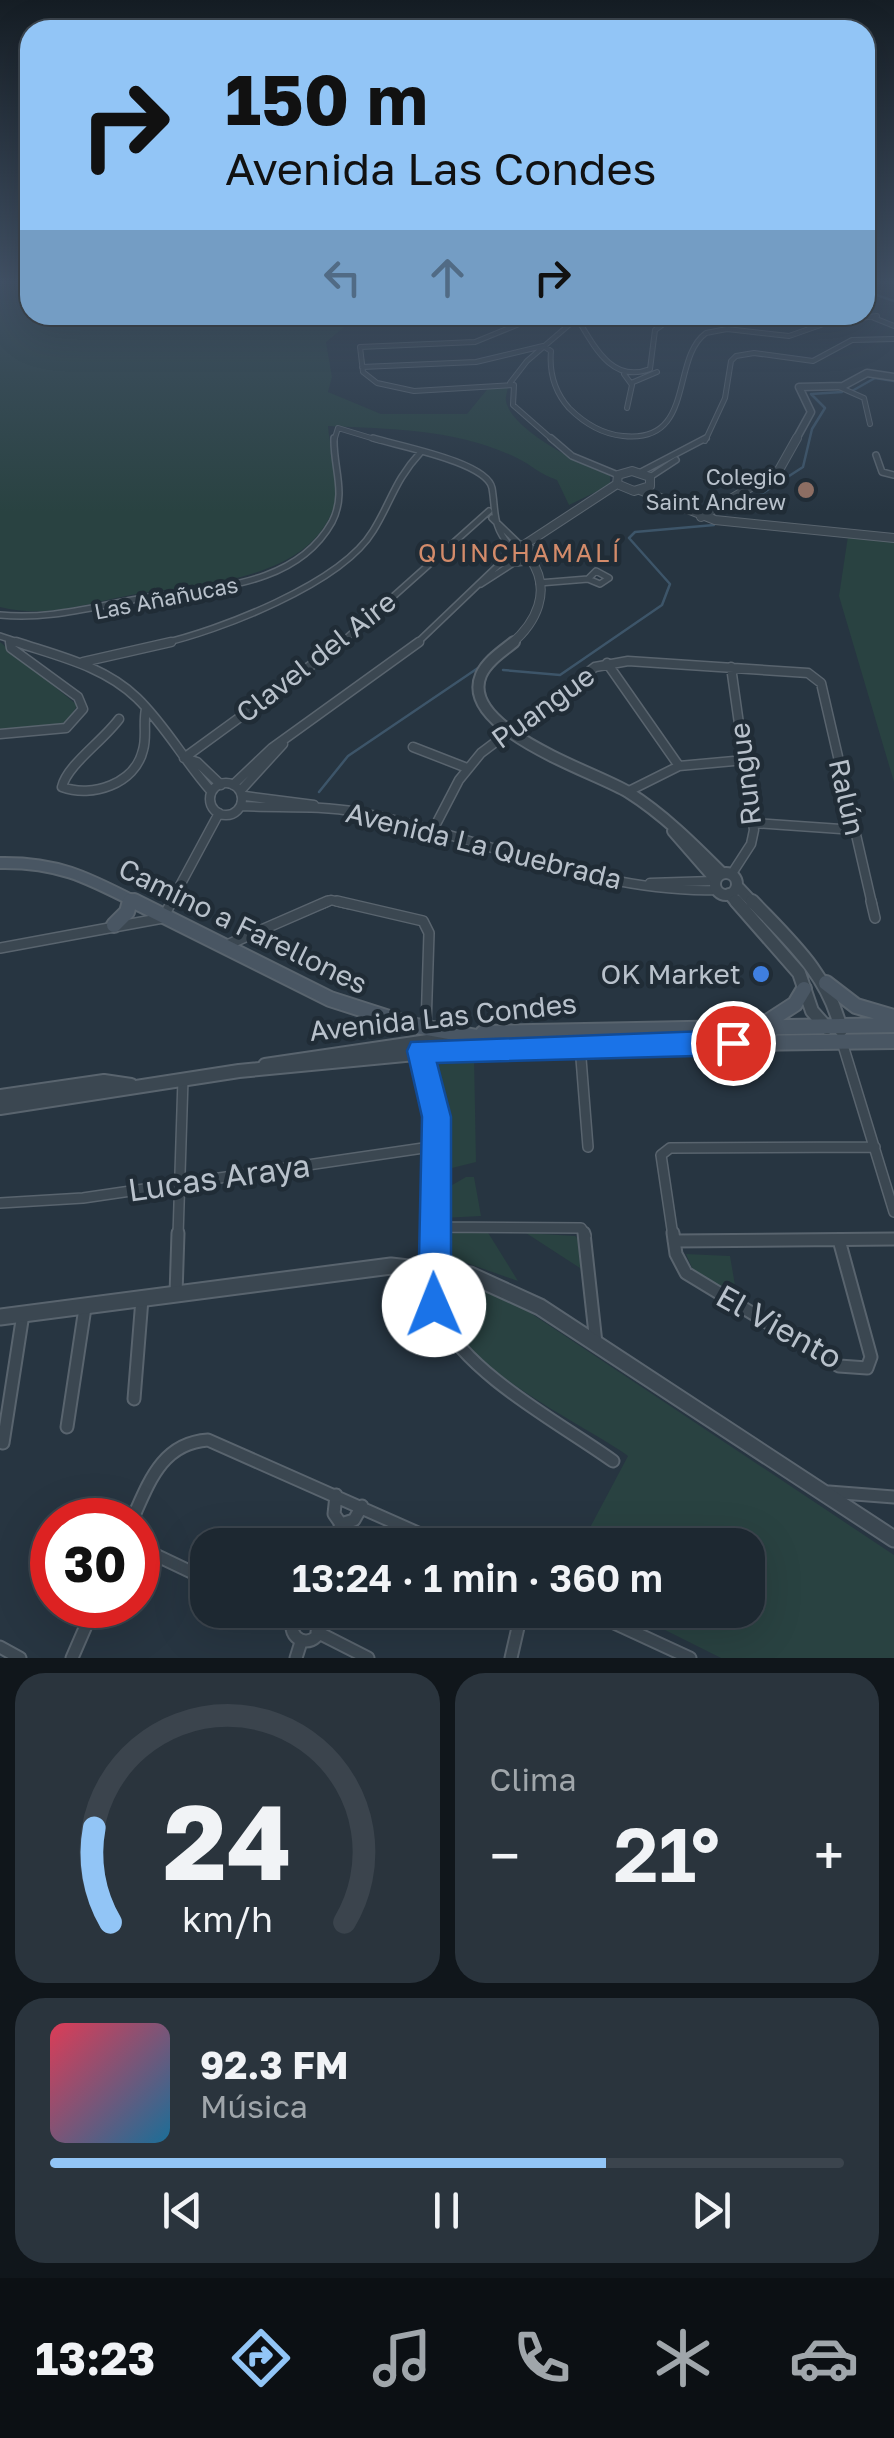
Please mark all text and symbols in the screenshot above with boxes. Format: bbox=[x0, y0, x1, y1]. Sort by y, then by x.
text: 150 m bbox=[225, 56, 428, 140]
icon: right bbox=[60, 60, 190, 190]
text: Avenida Las Condes bbox=[225, 141, 656, 195]
icon: left bbox=[315, 250, 370, 305]
icon: ahead bbox=[420, 250, 475, 305]
icon: right bbox=[525, 250, 580, 305]
place label: Colegio Saint Andrew bbox=[645, 463, 786, 515]
marker: Colegio Saint Andrew bbox=[795, 479, 817, 501]
district label: QUINCHAMALÍ bbox=[418, 537, 622, 568]
street label: Las Añañucas bbox=[92, 570, 240, 625]
street label: Clavel del Aire bbox=[229, 584, 402, 729]
street label: Puangue bbox=[485, 658, 600, 755]
street label: Rungue bbox=[722, 721, 767, 827]
street label: Ralún bbox=[823, 755, 872, 838]
street label: Avenida La Quebrada bbox=[343, 795, 625, 896]
street label: Camino a Farellones bbox=[114, 851, 373, 1000]
place label: OK Market bbox=[600, 957, 741, 990]
marker: OK Market bbox=[750, 963, 772, 985]
street label: Avenida Las Condes bbox=[308, 986, 578, 1047]
pin bbox=[691, 1001, 776, 1086]
icon: arrive bbox=[706, 1016, 761, 1071]
street label: Lucas Araya bbox=[125, 1145, 312, 1209]
position arrow bbox=[382, 1253, 486, 1357]
street label: El Viento bbox=[710, 1276, 849, 1376]
speed limit sign: 30 bbox=[30, 1498, 160, 1628]
text: 13:24 · 1 min · 360 m bbox=[292, 1555, 663, 1600]
text: Clima bbox=[490, 1760, 576, 1798]
text: 24 bbox=[163, 1778, 291, 1903]
text: 21° bbox=[613, 1808, 720, 1899]
text: − bbox=[490, 1822, 520, 1888]
text: + bbox=[814, 1822, 844, 1888]
text: km/h bbox=[182, 1897, 273, 1940]
text: 92.3 FM bbox=[200, 2042, 349, 2087]
text: Música bbox=[200, 2087, 308, 2125]
icon: previous bbox=[155, 2183, 210, 2238]
icon: pause bbox=[419, 2183, 474, 2238]
icon: next bbox=[684, 2183, 739, 2238]
icon: directions bbox=[226, 2323, 296, 2393]
icon: music bbox=[367, 2323, 437, 2393]
icon: phone bbox=[507, 2323, 577, 2393]
icon: climate bbox=[648, 2323, 718, 2393]
icon: car bbox=[789, 2323, 859, 2393]
text: 13:23 bbox=[35, 2331, 155, 2385]

